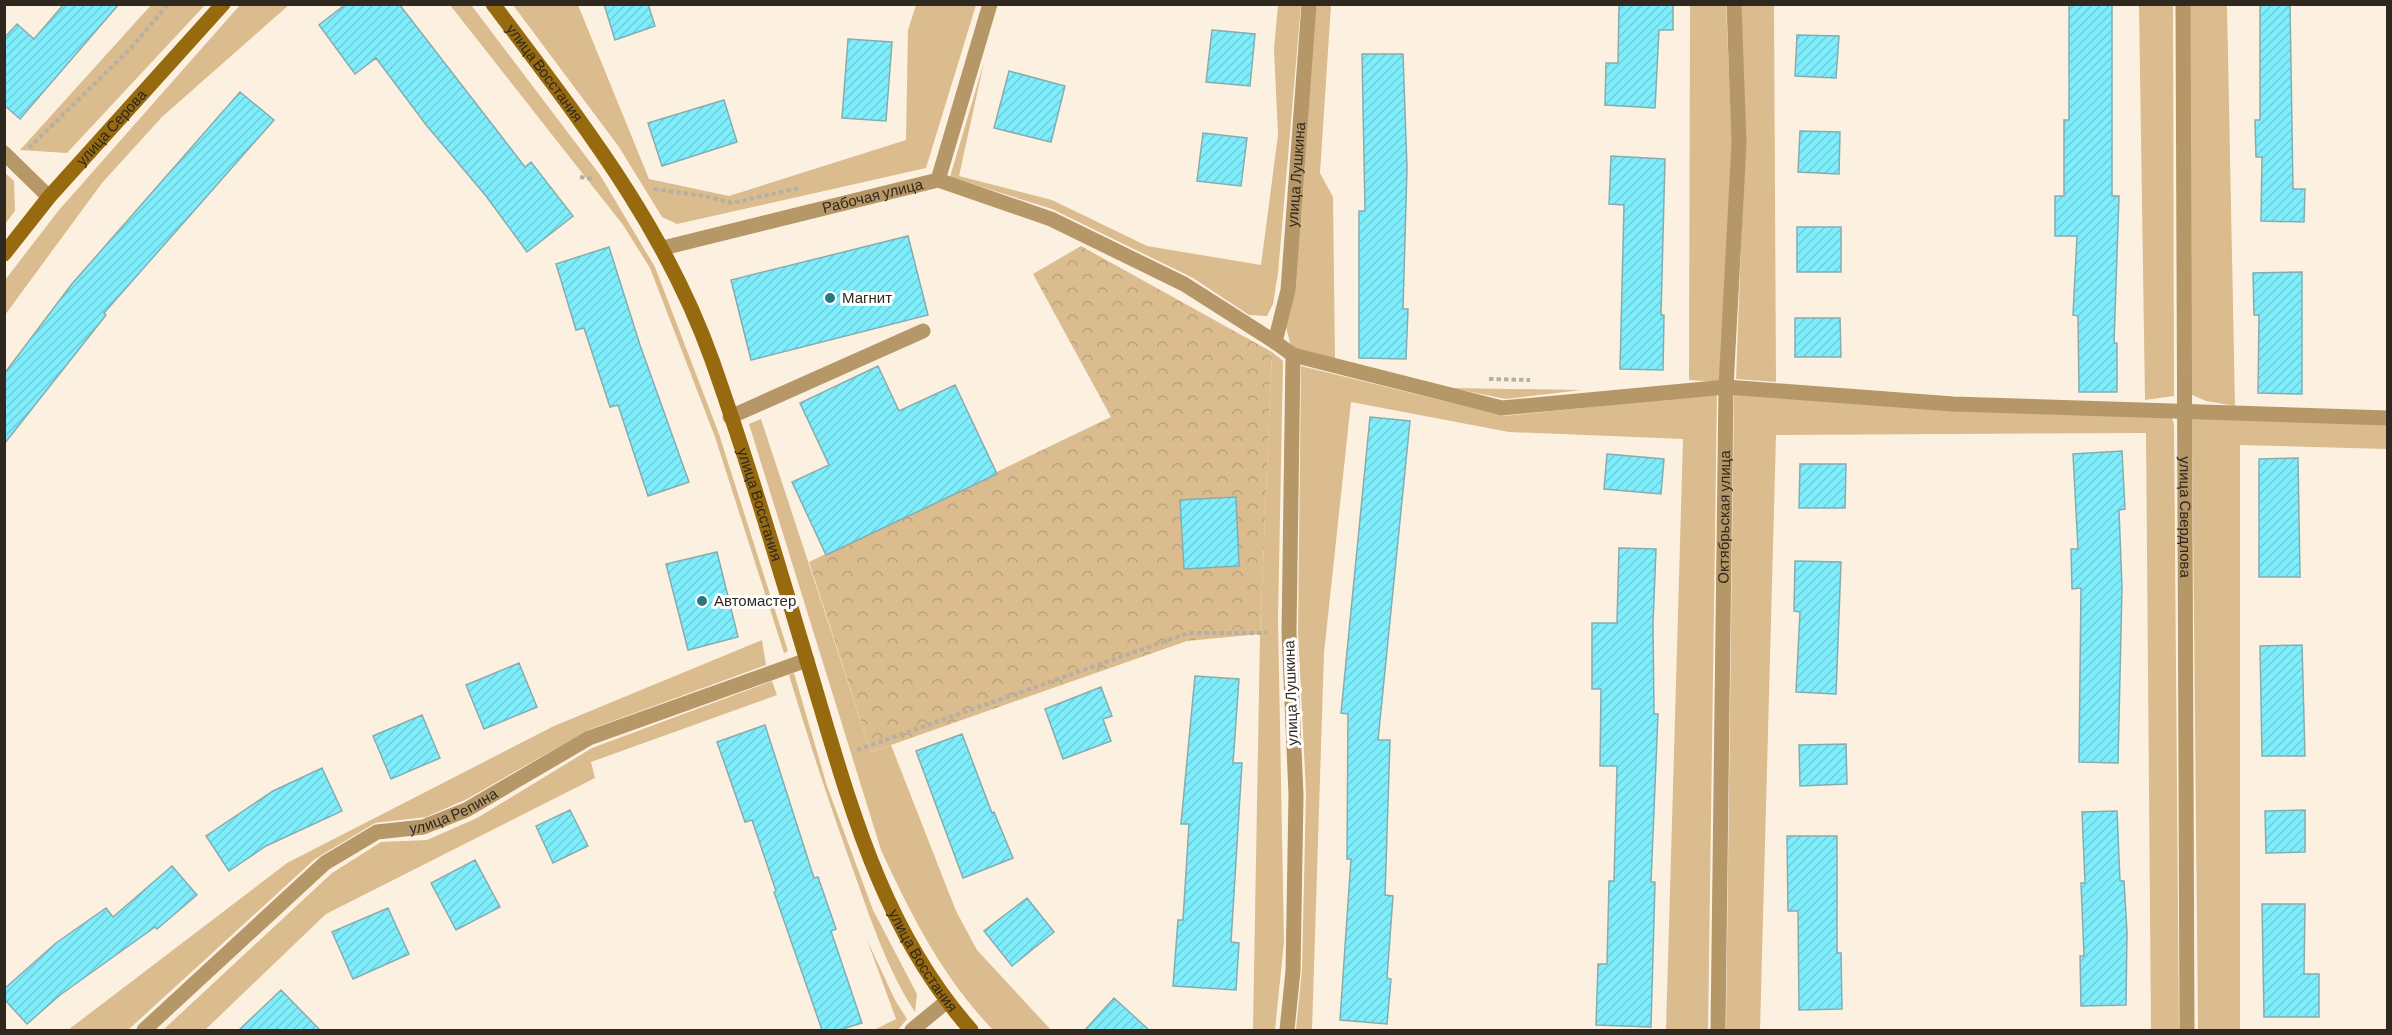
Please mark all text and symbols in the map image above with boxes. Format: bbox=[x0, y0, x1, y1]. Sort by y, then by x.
street label: улица Восстания bbox=[503, 20, 588, 125]
street label: улица Серова bbox=[72, 85, 150, 169]
street label: улица Лушкина bbox=[1283, 121, 1308, 228]
street label: Рабочая улица bbox=[820, 174, 925, 216]
place label: Магнит bbox=[842, 288, 892, 306]
marker: Магнит bbox=[823, 291, 837, 305]
street label: улица Восстания bbox=[734, 445, 787, 563]
street label: Октябрьская улица bbox=[1714, 450, 1733, 584]
street label: улица Свердлова bbox=[2177, 456, 2195, 578]
place label: Автомастер bbox=[714, 591, 796, 609]
marker: Автомастер bbox=[695, 594, 709, 608]
street label: улица Лушкина bbox=[1279, 639, 1301, 746]
street label: улица Репина bbox=[408, 783, 501, 836]
street label: улица Восстания bbox=[886, 906, 962, 1015]

